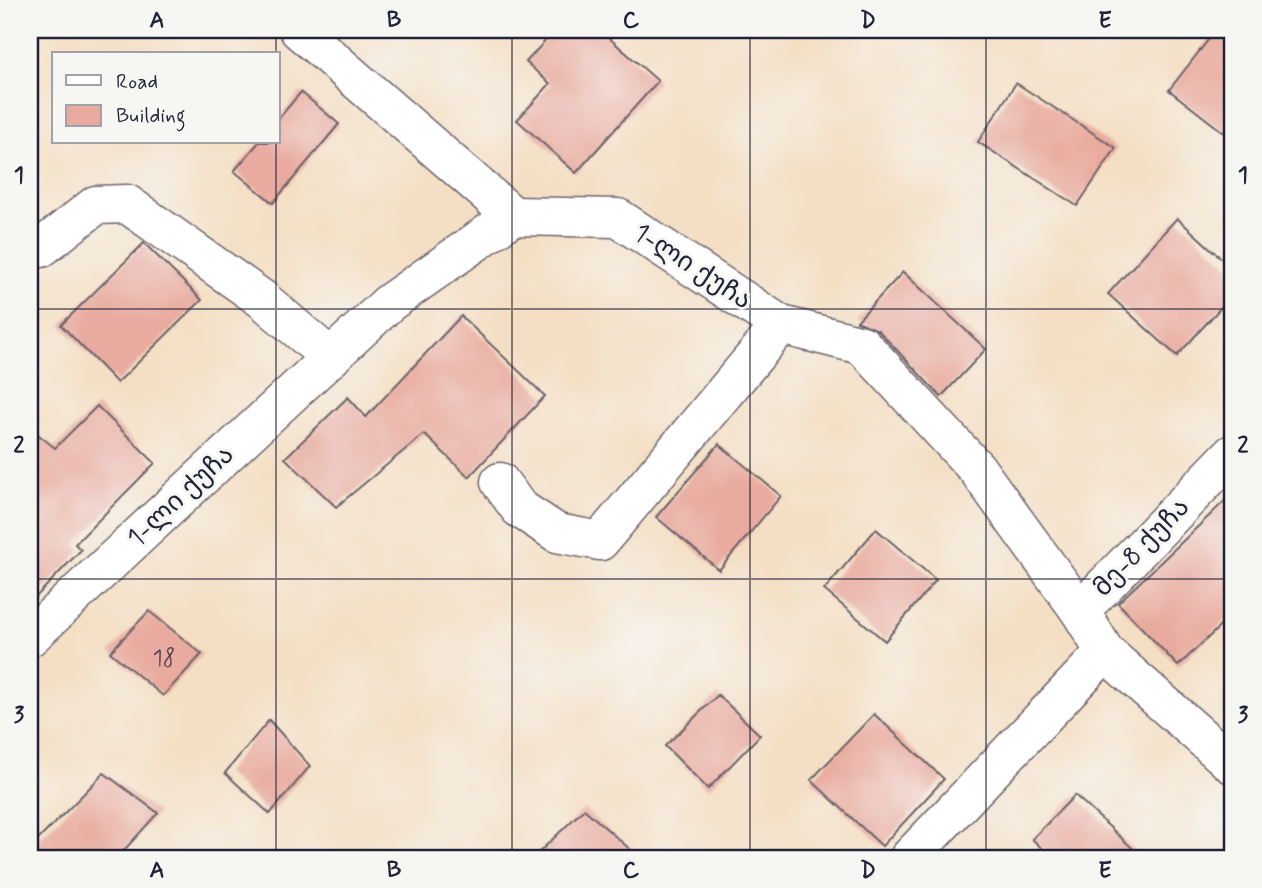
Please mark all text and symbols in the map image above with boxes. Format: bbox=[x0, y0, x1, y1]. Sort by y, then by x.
text: A bbox=[149, 6, 165, 36]
text: B bbox=[387, 6, 402, 36]
text: C bbox=[623, 6, 640, 36]
text: D bbox=[860, 6, 876, 36]
text: E bbox=[1098, 6, 1112, 36]
legend bbox=[52, 52, 280, 144]
text: Road bbox=[116, 68, 158, 96]
text: Building bbox=[116, 102, 186, 132]
text: 1 bbox=[14, 161, 24, 191]
text: 1 bbox=[1238, 161, 1248, 191]
street label: 1-ლი ქუჩა bbox=[626, 216, 758, 318]
text: 2 bbox=[13, 431, 25, 461]
text: 2 bbox=[1237, 431, 1249, 461]
street label: 1-ლი ქუჩა bbox=[120, 439, 242, 555]
street label: მე-8 ქუჩა bbox=[1087, 491, 1197, 605]
house number: 18 bbox=[153, 644, 175, 674]
text: 3 bbox=[14, 701, 25, 731]
text: 3 bbox=[1238, 701, 1249, 731]
text: A bbox=[149, 856, 165, 886]
text: B bbox=[387, 856, 402, 886]
text: C bbox=[623, 856, 640, 886]
text: D bbox=[860, 856, 876, 886]
text: E bbox=[1098, 856, 1112, 886]

